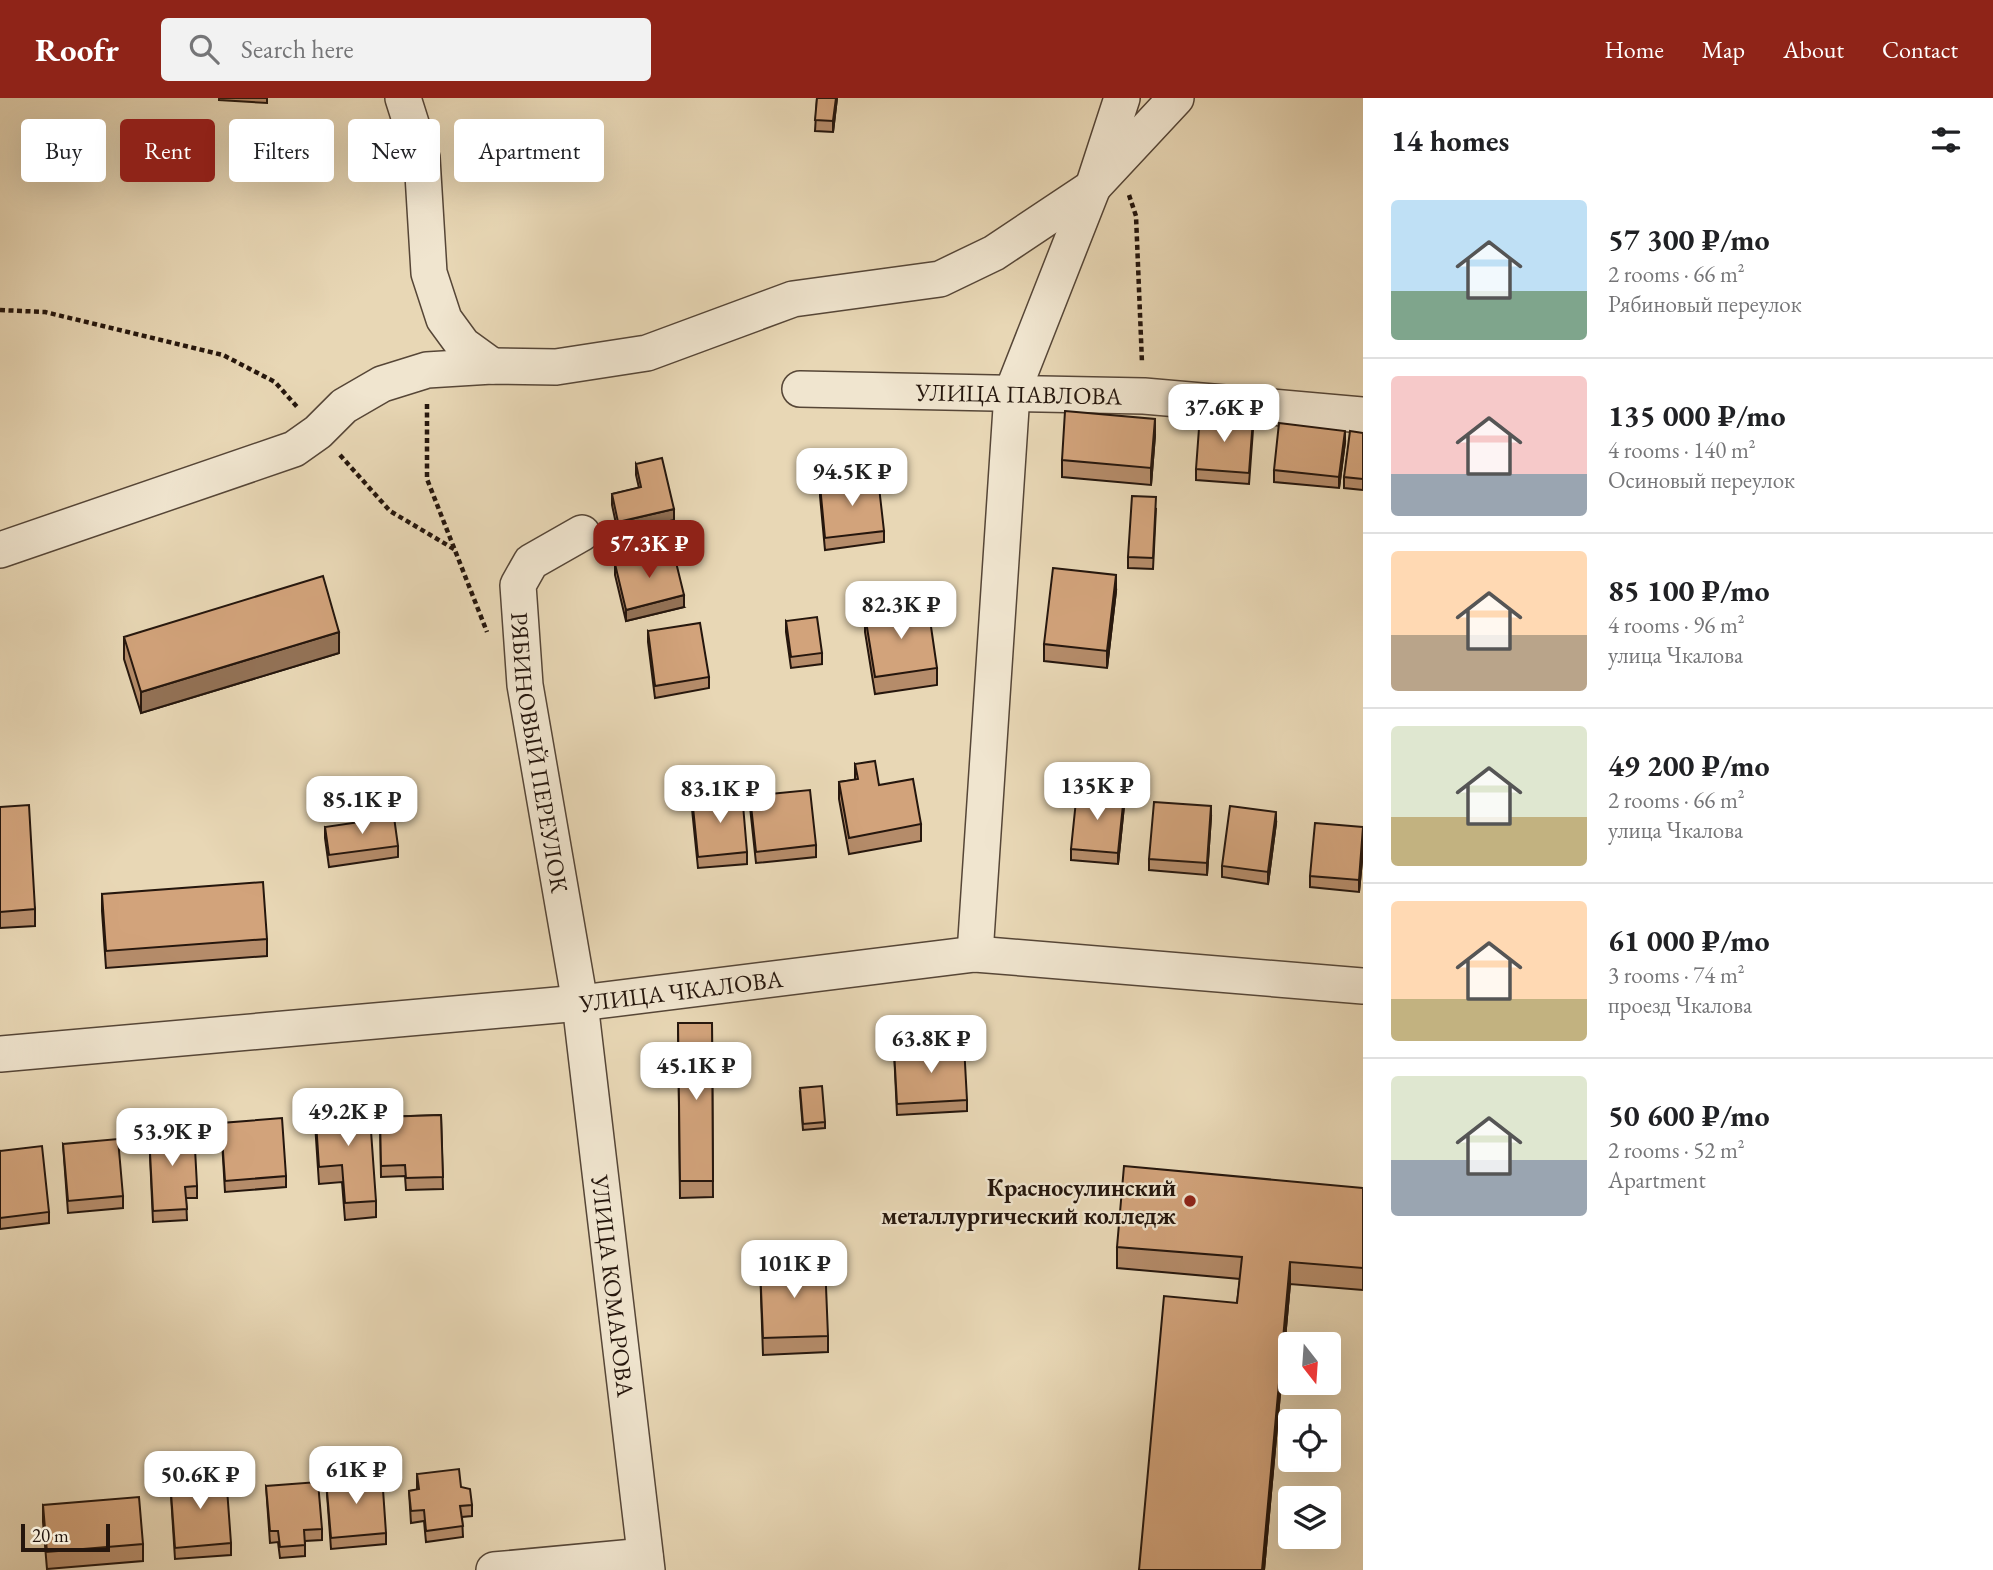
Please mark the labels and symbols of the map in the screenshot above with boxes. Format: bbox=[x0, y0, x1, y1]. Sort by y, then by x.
street label: УЛИЦА ПАВЛОВА bbox=[914, 376, 1123, 411]
pin: 37.6K ₽ bbox=[1159, 384, 1289, 444]
pin: 94.5K ₽ bbox=[787, 448, 917, 508]
pin: 57.3K ₽ bbox=[584, 520, 714, 580]
pin: 82.3K ₽ bbox=[836, 582, 966, 641]
street label: РЯБИНОВЫЙ ПЕРЕУЛОК bbox=[504, 611, 576, 895]
pin: 135K ₽ bbox=[1040, 762, 1154, 822]
pin: 83.1K ₽ bbox=[655, 766, 785, 825]
pin: 85.1K ₽ bbox=[297, 776, 427, 836]
street label: УЛИЦА ЧКАЛОВА bbox=[576, 962, 785, 1019]
pin: 63.8K ₽ bbox=[866, 1016, 996, 1075]
pin: 45.1K ₽ bbox=[631, 1042, 761, 1102]
pin: 49.2K ₽ bbox=[283, 1088, 413, 1148]
pin: 53.9K ₽ bbox=[107, 1108, 237, 1168]
street label: УЛИЦА КОМАРОВА bbox=[585, 1172, 642, 1399]
place label: Красносулинский металлургический колледж bbox=[881, 1172, 1177, 1232]
marker: Красносулинский металлургический колледж bbox=[1182, 1193, 1198, 1209]
pin: 101K ₽ bbox=[737, 1240, 851, 1300]
north arrow bbox=[1278, 1332, 1340, 1395]
pin: 61K ₽ bbox=[307, 1446, 405, 1506]
pin: 50.6K ₽ bbox=[135, 1452, 265, 1511]
scale bar bbox=[21, 1521, 110, 1553]

